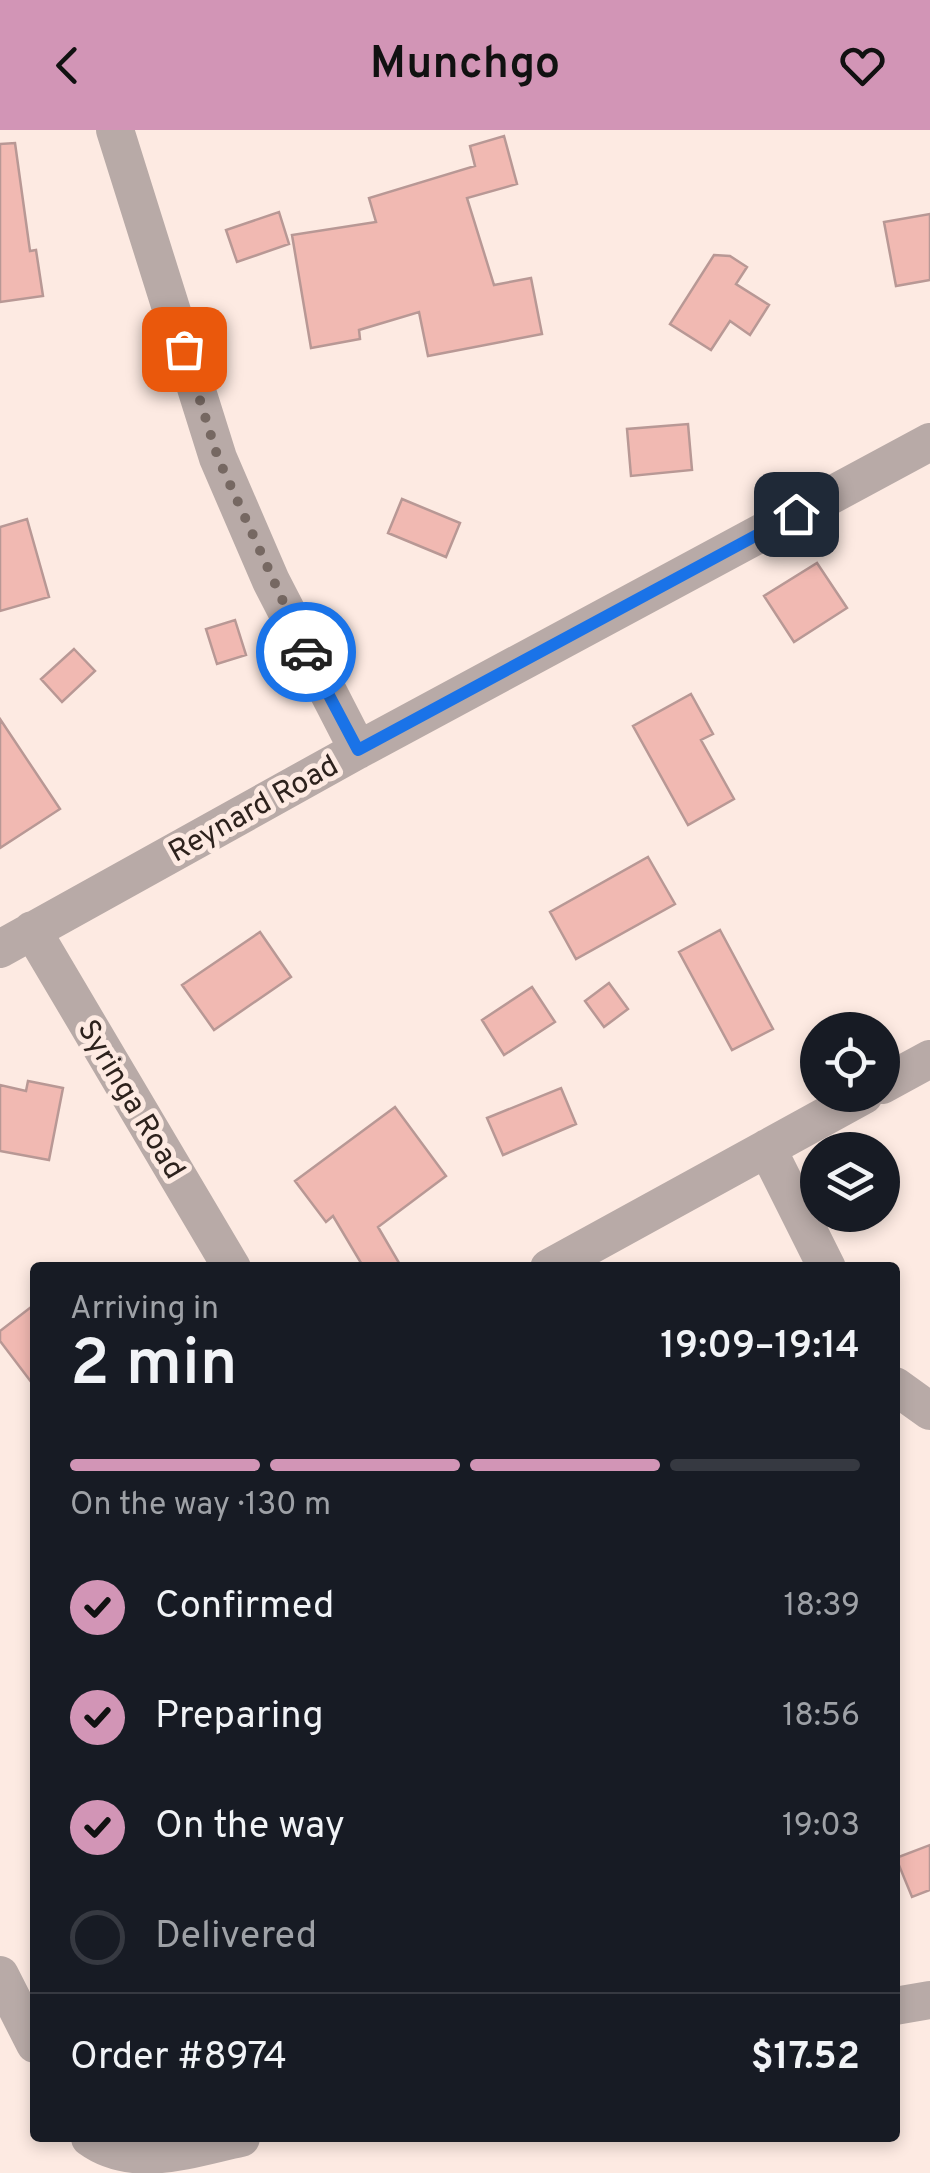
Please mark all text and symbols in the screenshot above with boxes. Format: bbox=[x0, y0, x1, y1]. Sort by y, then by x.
text: Munchgo bbox=[370, 37, 560, 94]
icon: back bbox=[40, 38, 95, 93]
icon: heart bbox=[835, 38, 890, 93]
pin bbox=[142, 307, 227, 392]
icon: bag bbox=[157, 322, 212, 377]
pin bbox=[754, 472, 839, 557]
icon: home bbox=[769, 487, 824, 542]
courier bbox=[256, 602, 356, 702]
icon: car bbox=[279, 625, 334, 680]
street label: Reynard Road bbox=[163, 748, 346, 872]
map controls bbox=[800, 1012, 900, 1232]
button: locate bbox=[800, 1012, 900, 1112]
street label: Syringa Road bbox=[68, 1014, 192, 1187]
button: layers bbox=[800, 1132, 900, 1232]
text: Arriving in bbox=[70, 1290, 219, 1330]
text: 19:09–19:14 bbox=[660, 1323, 860, 1372]
text: 2 min bbox=[70, 1326, 238, 1408]
text: On the way · 130 m bbox=[70, 1486, 331, 1526]
icon: check bbox=[70, 1580, 125, 1635]
text: Confirmed bbox=[155, 1583, 334, 1632]
text: 18:39 bbox=[784, 1587, 860, 1627]
icon: check bbox=[70, 1690, 125, 1745]
text: Preparing bbox=[155, 1693, 324, 1742]
text: 18:56 bbox=[782, 1697, 860, 1737]
icon: check bbox=[70, 1800, 125, 1855]
text: On the way bbox=[155, 1803, 345, 1852]
text: 19:03 bbox=[782, 1807, 860, 1847]
text: Delivered bbox=[155, 1913, 317, 1962]
text: Order #8974 bbox=[70, 2034, 287, 2083]
text: $17.52 bbox=[751, 2034, 860, 2083]

